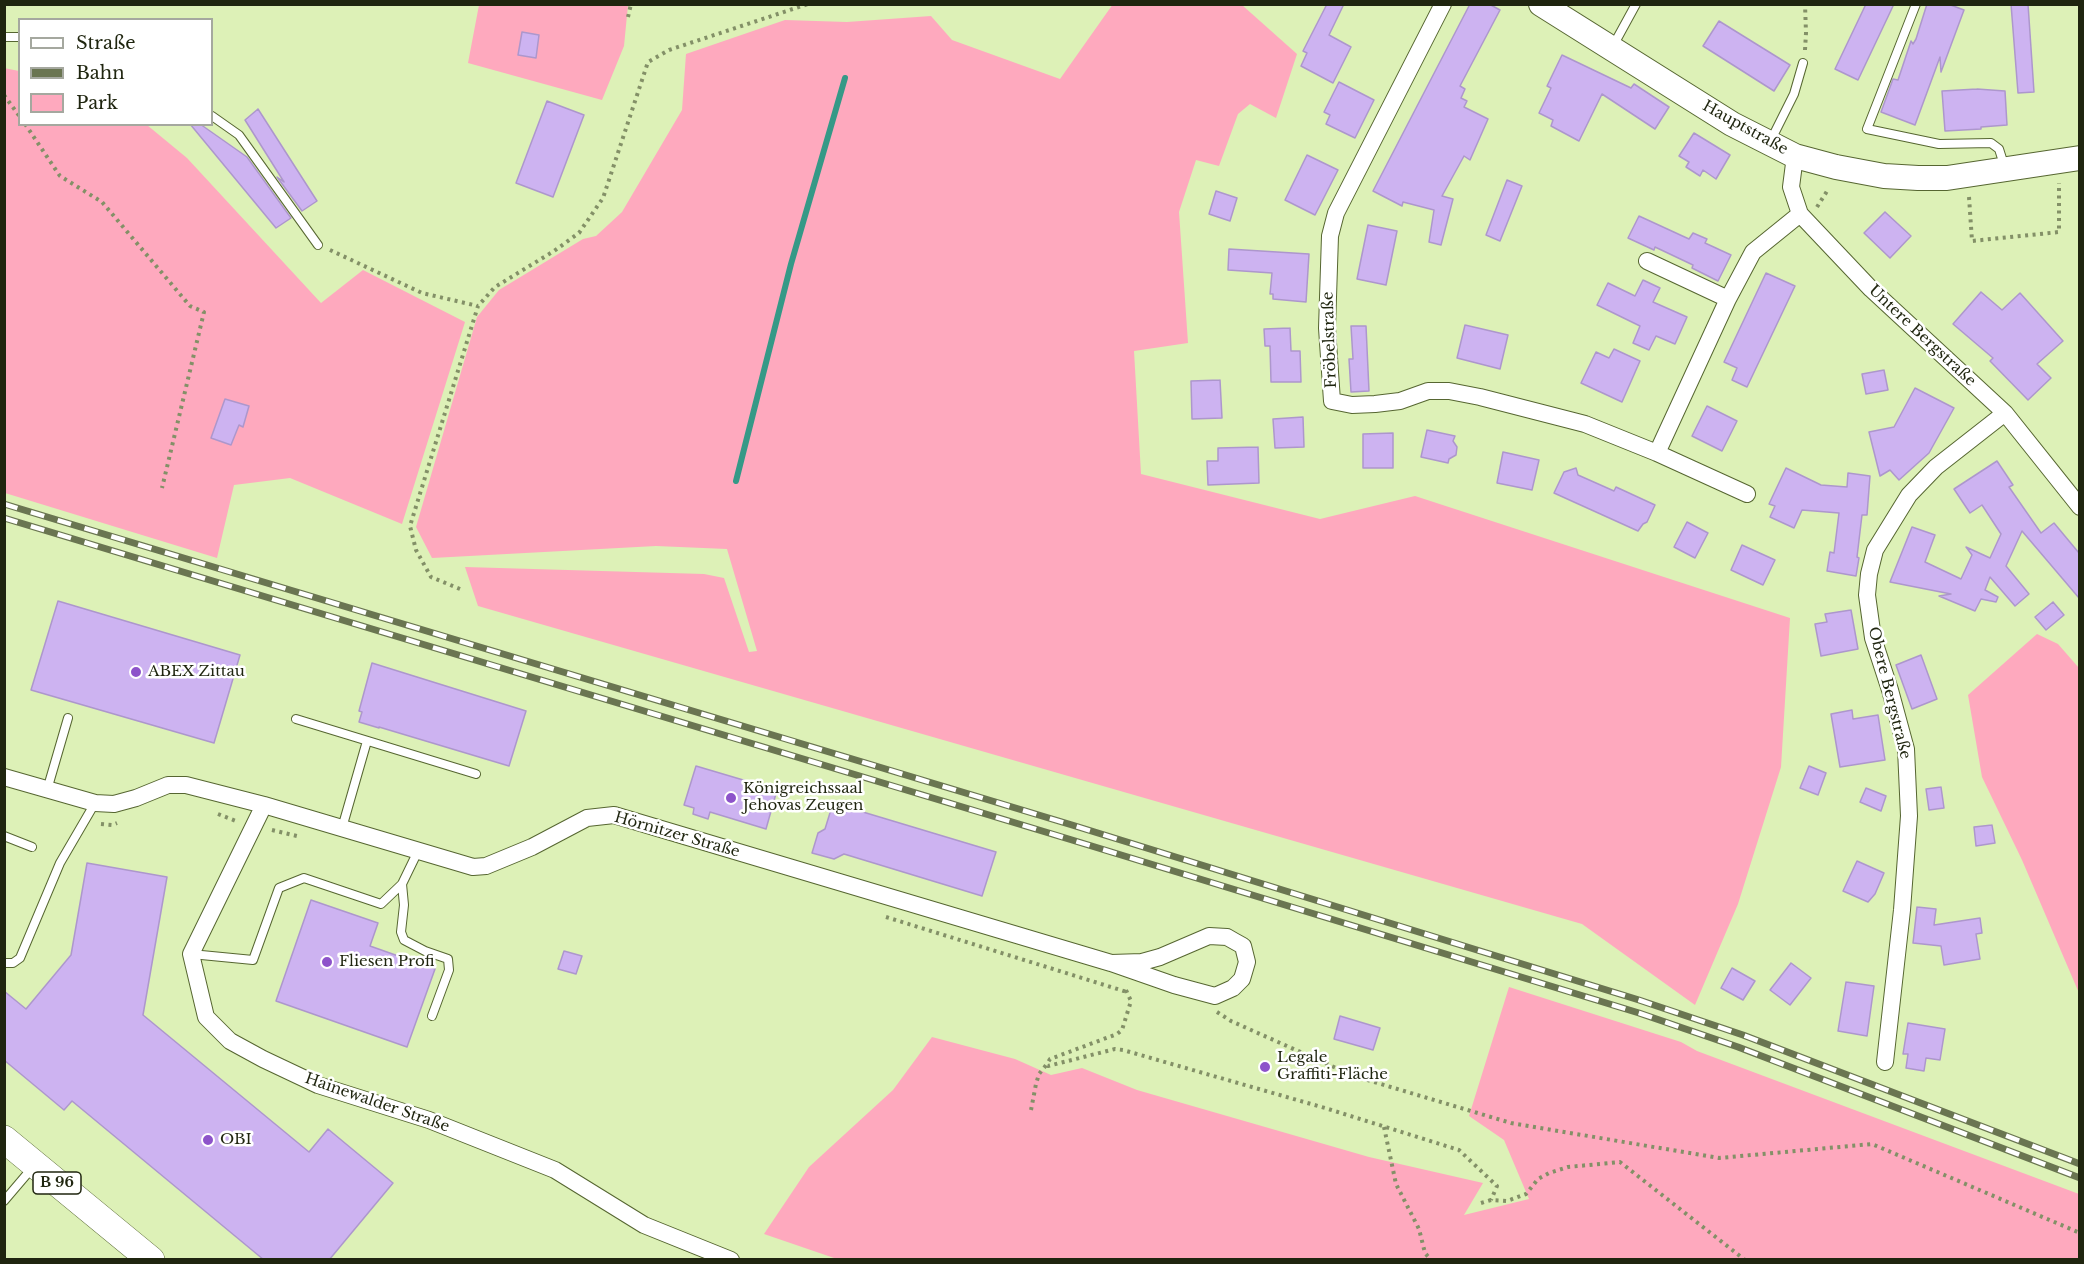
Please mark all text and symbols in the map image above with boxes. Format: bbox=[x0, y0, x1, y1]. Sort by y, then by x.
legend bbox=[18, 18, 213, 126]
text: Straße bbox=[76, 32, 136, 54]
text: Bahn bbox=[76, 62, 125, 84]
text: Park bbox=[76, 92, 118, 114]
street label: Hauptstraße bbox=[1699, 97, 1791, 159]
street label: Untere Bergstraße bbox=[1865, 282, 1979, 390]
street label: Fröbelstraße bbox=[1319, 291, 1341, 389]
street label: Obere Bergstraße bbox=[1864, 625, 1914, 761]
place label: ABEX Zittau bbox=[148, 663, 245, 681]
marker: ABEX Zittau bbox=[129, 665, 143, 679]
place label: Königreichssaal Jehovas Zeugen bbox=[743, 780, 863, 815]
marker: Königreichssaal Jehovas Zeugen bbox=[724, 791, 738, 805]
street label: Hörnitzer Straße bbox=[612, 808, 742, 862]
place label: Fliesen Profi bbox=[339, 953, 435, 971]
marker: Fliesen Profi bbox=[320, 955, 334, 969]
place label: Legale Graffiti-Fläche bbox=[1277, 1049, 1388, 1084]
marker: Legale Graffiti-Fläche bbox=[1258, 1060, 1272, 1074]
street label: Hainewalder Straße bbox=[302, 1070, 452, 1136]
place label: OBI bbox=[220, 1131, 252, 1149]
marker: OBI bbox=[201, 1133, 215, 1147]
road number: B 96 bbox=[33, 1172, 81, 1194]

